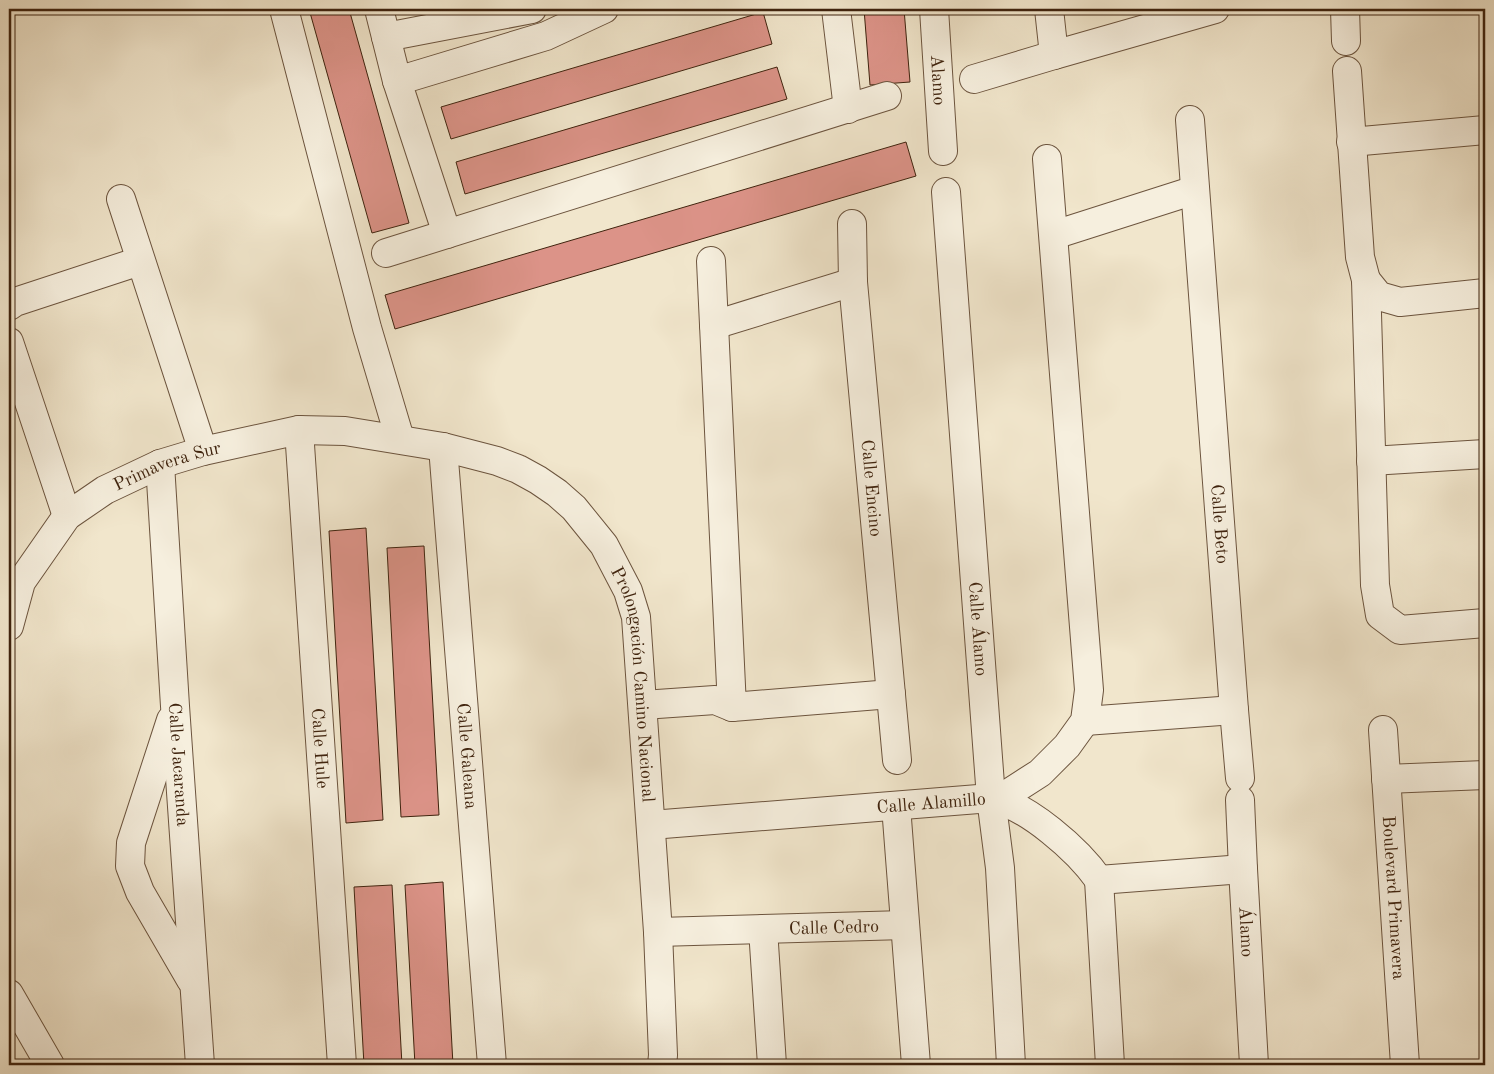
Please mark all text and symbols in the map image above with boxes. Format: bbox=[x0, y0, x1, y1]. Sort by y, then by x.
street label: Alamo bbox=[927, 54, 948, 106]
street label: Primavera Sur bbox=[111, 439, 223, 495]
street label: Calle Encino bbox=[858, 439, 884, 538]
street label: Calle Beto bbox=[1207, 483, 1231, 565]
street label: Prolongación Camino Nacional bbox=[607, 564, 657, 803]
street label: Calle Álamo bbox=[965, 581, 991, 677]
street label: Calle Jacaranda bbox=[165, 702, 191, 827]
street label: Calle Galeana bbox=[453, 702, 480, 810]
street label: Calle Hule bbox=[308, 707, 331, 789]
street label: Calle Alamillo bbox=[876, 790, 987, 817]
street label: Boulevard Primavera bbox=[1379, 815, 1407, 980]
street label: Álamo bbox=[1235, 906, 1258, 958]
street label: Calle Cedro bbox=[789, 918, 879, 938]

